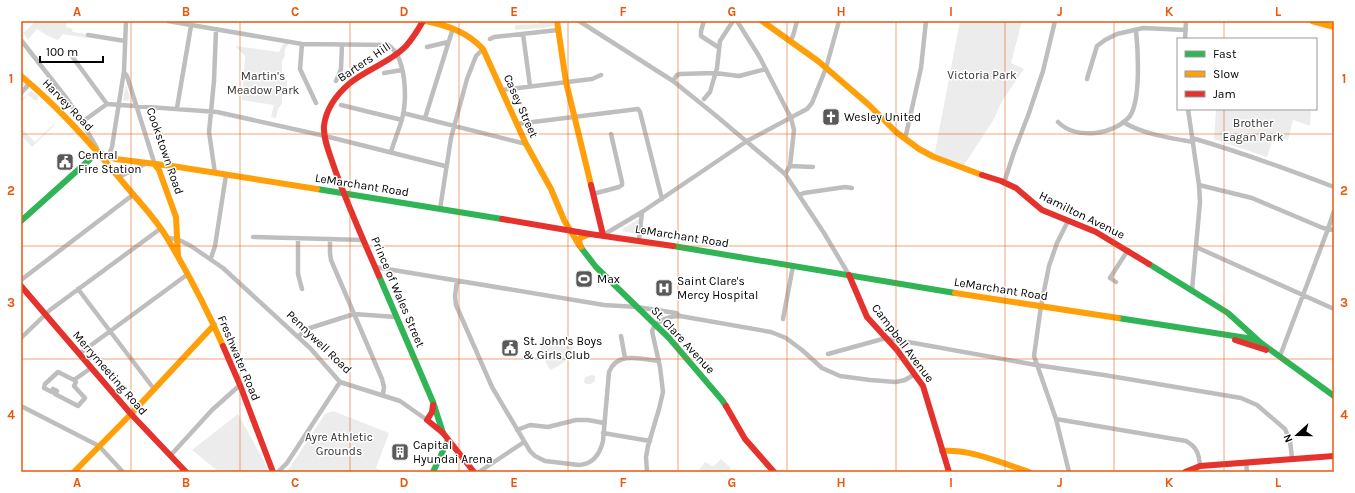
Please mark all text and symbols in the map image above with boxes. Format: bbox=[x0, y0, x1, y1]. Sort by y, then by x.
text: A bbox=[73, 4, 81, 19]
text: B bbox=[182, 4, 190, 19]
text: C bbox=[291, 4, 299, 19]
text: D bbox=[400, 4, 409, 19]
text: E bbox=[510, 4, 518, 19]
text: F bbox=[619, 4, 627, 19]
text: G bbox=[728, 4, 736, 19]
text: H bbox=[836, 4, 846, 19]
text: I bbox=[949, 4, 953, 19]
text: J bbox=[1057, 4, 1063, 19]
text: K bbox=[1165, 4, 1174, 19]
text: L bbox=[1275, 4, 1282, 19]
scale bar bbox=[40, 38, 103, 64]
legend bbox=[1177, 38, 1317, 110]
street label: Barters Hill bbox=[335, 39, 393, 85]
text: 100 m bbox=[46, 45, 78, 59]
text: Fast bbox=[1213, 47, 1237, 61]
text: Slow bbox=[1213, 67, 1239, 81]
park label: Victoria Park bbox=[947, 68, 1017, 82]
park label: Martin's Meadow Park bbox=[227, 69, 299, 97]
text: 1 bbox=[9, 71, 13, 86]
text: 1 bbox=[1342, 71, 1346, 86]
street label: Casey Street bbox=[501, 72, 541, 140]
street label: Harvey Road bbox=[40, 76, 96, 134]
text: Jam bbox=[1213, 87, 1236, 101]
street label: Cookstown Road bbox=[144, 106, 186, 196]
church icon: Wesley United bbox=[821, 107, 841, 127]
place label: Wesley United bbox=[844, 110, 921, 124]
park label: Brother Eagan Park bbox=[1222, 116, 1284, 144]
place label: Central Fire Station bbox=[78, 148, 141, 176]
public building icon: Central Fire Station bbox=[55, 152, 75, 172]
street label: LeMarchant Road bbox=[314, 171, 410, 199]
text: 2 bbox=[7, 183, 15, 198]
text: 2 bbox=[1340, 183, 1348, 198]
street label: Hamilton Avenue bbox=[1037, 188, 1127, 242]
street label: LeMarchant Road bbox=[634, 222, 730, 250]
street label: Prince of Wales Street bbox=[368, 234, 428, 350]
sports icon: Max bbox=[574, 269, 594, 289]
place label: Max bbox=[597, 272, 620, 286]
place label: Saint Clare's Mercy Hospital bbox=[677, 274, 758, 302]
street label: LeMarchant Road bbox=[953, 275, 1049, 303]
hospital icon: Saint Clare's Mercy Hospital bbox=[654, 278, 674, 298]
text: 3 bbox=[7, 295, 15, 310]
text: 3 bbox=[1340, 295, 1348, 310]
street label: Campbell Avenue bbox=[869, 301, 937, 385]
street label: St. Clare Avenue bbox=[648, 303, 718, 377]
street label: Pennywell Road bbox=[284, 307, 354, 377]
street label: Freshwater Road bbox=[215, 313, 263, 403]
street label: Merrymeeting Road bbox=[70, 328, 150, 418]
place label: St. John's Boys & Girls Club bbox=[523, 334, 602, 362]
public building icon: St. John's Boys & Girls Club bbox=[500, 338, 520, 358]
text: 4 bbox=[7, 407, 15, 422]
text: 4 bbox=[1340, 407, 1348, 422]
north arrow bbox=[1277, 415, 1317, 455]
park label: Ayre Athletic Grounds bbox=[305, 430, 373, 458]
text: N bbox=[1281, 432, 1296, 444]
place label: Capital Hyundai Arena bbox=[413, 438, 493, 466]
building icon: Capital Hyundai Arena bbox=[390, 442, 410, 462]
text: A bbox=[73, 475, 81, 490]
text: B bbox=[182, 475, 190, 490]
text: C bbox=[291, 475, 299, 490]
text: D bbox=[400, 475, 409, 490]
text: E bbox=[510, 475, 518, 490]
text: F bbox=[619, 475, 627, 490]
text: G bbox=[728, 475, 736, 490]
text: H bbox=[836, 475, 846, 490]
text: I bbox=[949, 475, 953, 490]
text: J bbox=[1057, 475, 1063, 490]
text: K bbox=[1165, 475, 1174, 490]
text: L bbox=[1275, 475, 1282, 490]

